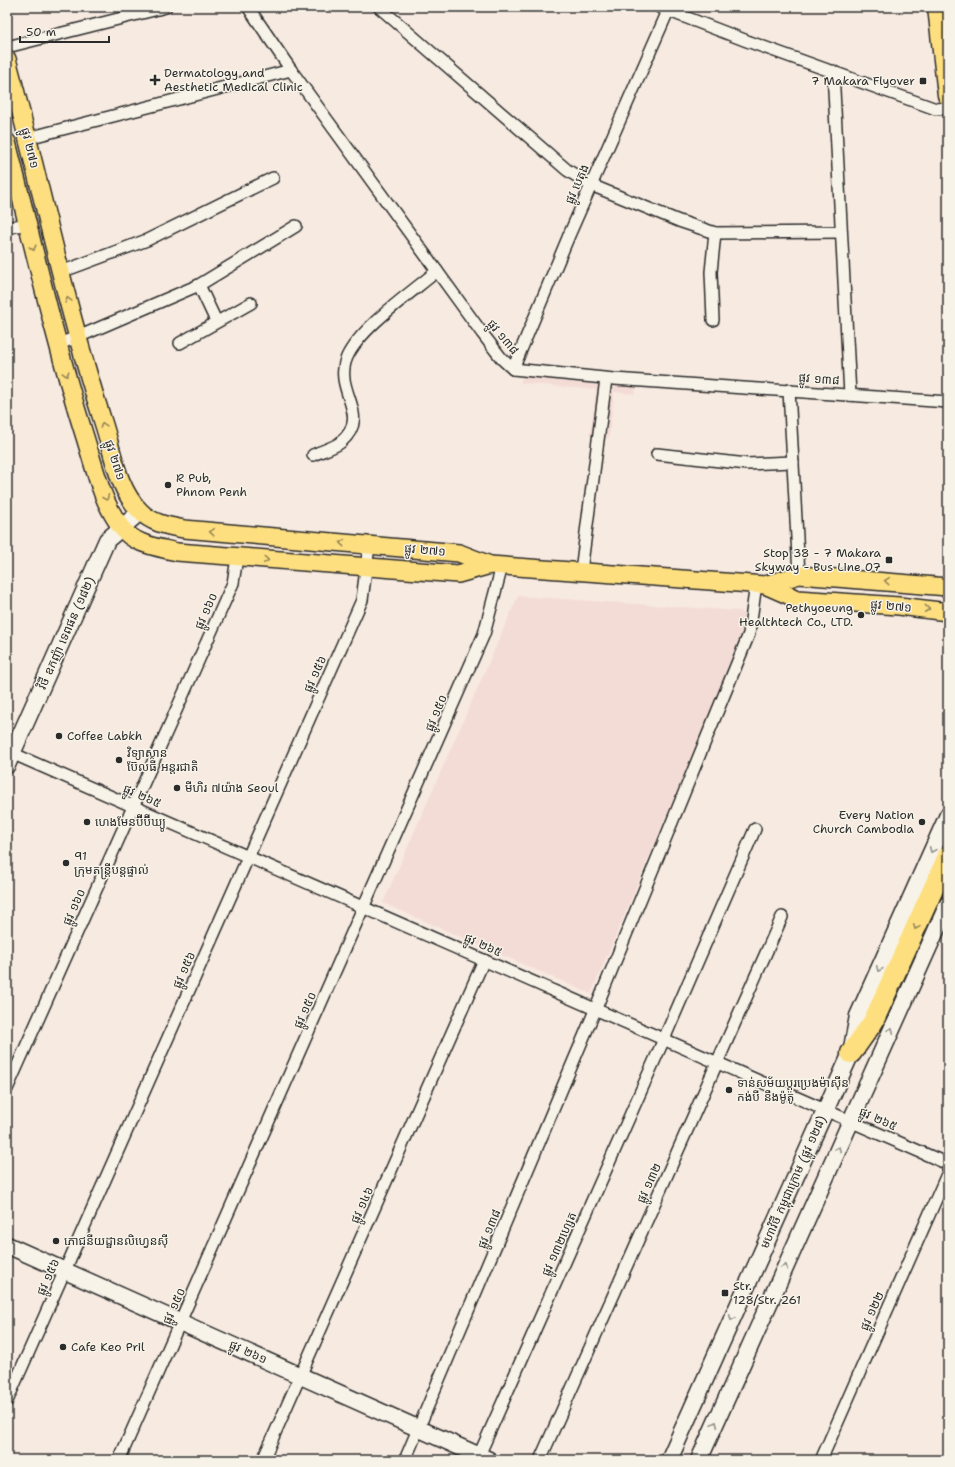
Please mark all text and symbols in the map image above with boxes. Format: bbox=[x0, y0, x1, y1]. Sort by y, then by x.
scale bar bbox=[20, 18, 109, 44]
text: 50 m bbox=[26, 24, 56, 40]
place label: Dermatology and Aesthetic Medical Clinic bbox=[164, 65, 303, 95]
place label: 7 Makara Flyover bbox=[811, 73, 915, 89]
marker: Dermatology and Aesthetic Medical Clinic bbox=[149, 74, 161, 86]
marker: 7 Makara Flyover bbox=[918, 76, 928, 86]
street label: ផ្លូវ ២៧១ bbox=[15, 126, 43, 171]
street label: ផ្លូវ បេតុង bbox=[561, 162, 595, 207]
one-way arrow bbox=[28, 245, 36, 251]
one-way arrow bbox=[64, 296, 73, 303]
street label: ផ្លូវ ១៣៨ bbox=[482, 316, 522, 360]
one-way arrow bbox=[61, 370, 70, 377]
street label: ផ្លូវ ១៣៨ bbox=[798, 370, 840, 391]
one-way arrow bbox=[100, 421, 108, 428]
street label: ផ្លូវ ២៧១ bbox=[99, 438, 129, 483]
place label: R Pub, Phnom Penh bbox=[176, 470, 247, 500]
marker: R Pub, Phnom Penh bbox=[163, 480, 173, 490]
one-way arrow bbox=[101, 494, 109, 501]
one-way arrow bbox=[209, 527, 215, 536]
one-way arrow bbox=[339, 539, 345, 548]
street label: ផ្លូវ ២៧១ bbox=[403, 540, 446, 562]
place label: Stop 38 - 7 Makara Skyway - Bus Line 07 bbox=[755, 545, 882, 575]
one-way arrow bbox=[263, 555, 270, 564]
marker: Stop 38 - 7 Makara Skyway - Bus Line 07 bbox=[884, 555, 894, 565]
street label: វិថី ឧកញ៉ា ទេពផន (១៨២) bbox=[34, 574, 98, 692]
one-way arrow bbox=[884, 577, 890, 586]
street label: ផ្លូវ ១៦០ bbox=[191, 590, 223, 633]
street label: ផ្លូវ ២៧១ bbox=[869, 596, 912, 618]
place label: Pethyoeung Healthtech Co., LTD. bbox=[739, 600, 853, 630]
one-way arrow bbox=[924, 604, 930, 613]
marker: Pethyoeung Healthtech Co., LTD. bbox=[856, 610, 866, 620]
street label: ផ្លូវ ១៥៦ bbox=[300, 653, 332, 696]
street label: ផ្លូវ ១៥០ bbox=[421, 692, 453, 735]
place label: Coffee Labkh bbox=[67, 728, 142, 744]
marker: Coffee Labkh bbox=[54, 731, 64, 741]
place label: វិទ្យាស្ថាន ប៊ែលធី អន្ដរជាតិ bbox=[127, 745, 198, 775]
marker: វិទ្យាស្ថាន ប៊ែលធី អន្ដរជាតិ bbox=[114, 755, 124, 765]
place label: មីហិរ ៧យ៉ាង Seoul bbox=[185, 780, 279, 796]
street label: ផ្លូវ ២៦៥ bbox=[119, 781, 163, 814]
marker: មីហិរ ៧យ៉ាង Seoul bbox=[172, 783, 182, 793]
place label: Every Nation Church Cambodia bbox=[813, 807, 915, 837]
place label: ហេងមែនប៊ីប៊ីឃ្យូ bbox=[95, 814, 166, 832]
marker: ហេងមែនប៊ីប៊ីឃ្យូ bbox=[82, 817, 92, 827]
marker: Every Nation Church Cambodia bbox=[917, 817, 927, 827]
one-way arrow bbox=[929, 846, 937, 854]
place label: 91 ក្រុមតន្រ្តីបន្តផ្ទាល់ bbox=[74, 848, 149, 880]
marker: 91 ក្រុមតន្រ្តីបន្តផ្ទាល់ bbox=[61, 858, 71, 868]
street label: ផ្លូវ ១៦០ bbox=[59, 886, 91, 929]
one-way arrow bbox=[913, 922, 921, 930]
street label: ផ្លូវ ២៦៥ bbox=[460, 930, 504, 963]
street label: ផ្លូវ ១៥៦ bbox=[169, 949, 201, 992]
one-way arrow bbox=[876, 965, 884, 973]
street label: ផ្លូវ ១៥០ bbox=[290, 989, 322, 1032]
one-way arrow bbox=[887, 1027, 895, 1034]
place label: ទាន់សម័យប្តូរប្រេងម៉ាសុីន កង់បី នឹងម៉ូតូ bbox=[737, 1075, 849, 1105]
marker: ទាន់សម័យប្តូរប្រេងម៉ាសុីន កង់បី នឹងម៉ូតូ bbox=[724, 1085, 734, 1095]
street label: ផ្លូវ ២៦៥ bbox=[855, 1104, 899, 1137]
street label: មហាវិថី កម្ពុជាក្រោម (ផ្លូវ ១២៨) bbox=[756, 1113, 832, 1252]
one-way arrow bbox=[833, 1145, 841, 1153]
street label: ផ្លូវ ១៣២ bbox=[633, 1160, 667, 1207]
street label: ផ្លូវ ១៤៦ bbox=[347, 1184, 379, 1227]
street label: ផ្លូវ ១៣៨ bbox=[474, 1207, 507, 1252]
street label: ផ្លូវ ១៣២ហ្សេត bbox=[538, 1209, 583, 1280]
place label: ភោជនីយដ្ឋានលិហ្វេនសុី bbox=[64, 1233, 168, 1249]
marker: ភោជនីយដ្ឋានលិហ្វេនសុី bbox=[51, 1236, 61, 1246]
street label: ផ្លូវ ១៥៦ bbox=[33, 1256, 65, 1299]
one-way arrow bbox=[780, 1264, 788, 1272]
place label: Str. 128/Str. 261 bbox=[733, 1278, 801, 1308]
street label: ផ្លូវ ១៥០ bbox=[159, 1285, 191, 1328]
marker: Str. 128/Str. 261 bbox=[720, 1288, 730, 1298]
street label: ផ្លូវ ១២២ bbox=[856, 1289, 890, 1334]
one-way arrow bbox=[729, 1314, 737, 1322]
street label: ផ្លូវ ២៦១ bbox=[225, 1337, 269, 1370]
place label: Cafe Keo Pril bbox=[71, 1339, 145, 1355]
marker: Cafe Keo Pril bbox=[58, 1342, 68, 1352]
one-way arrow bbox=[710, 1421, 718, 1429]

